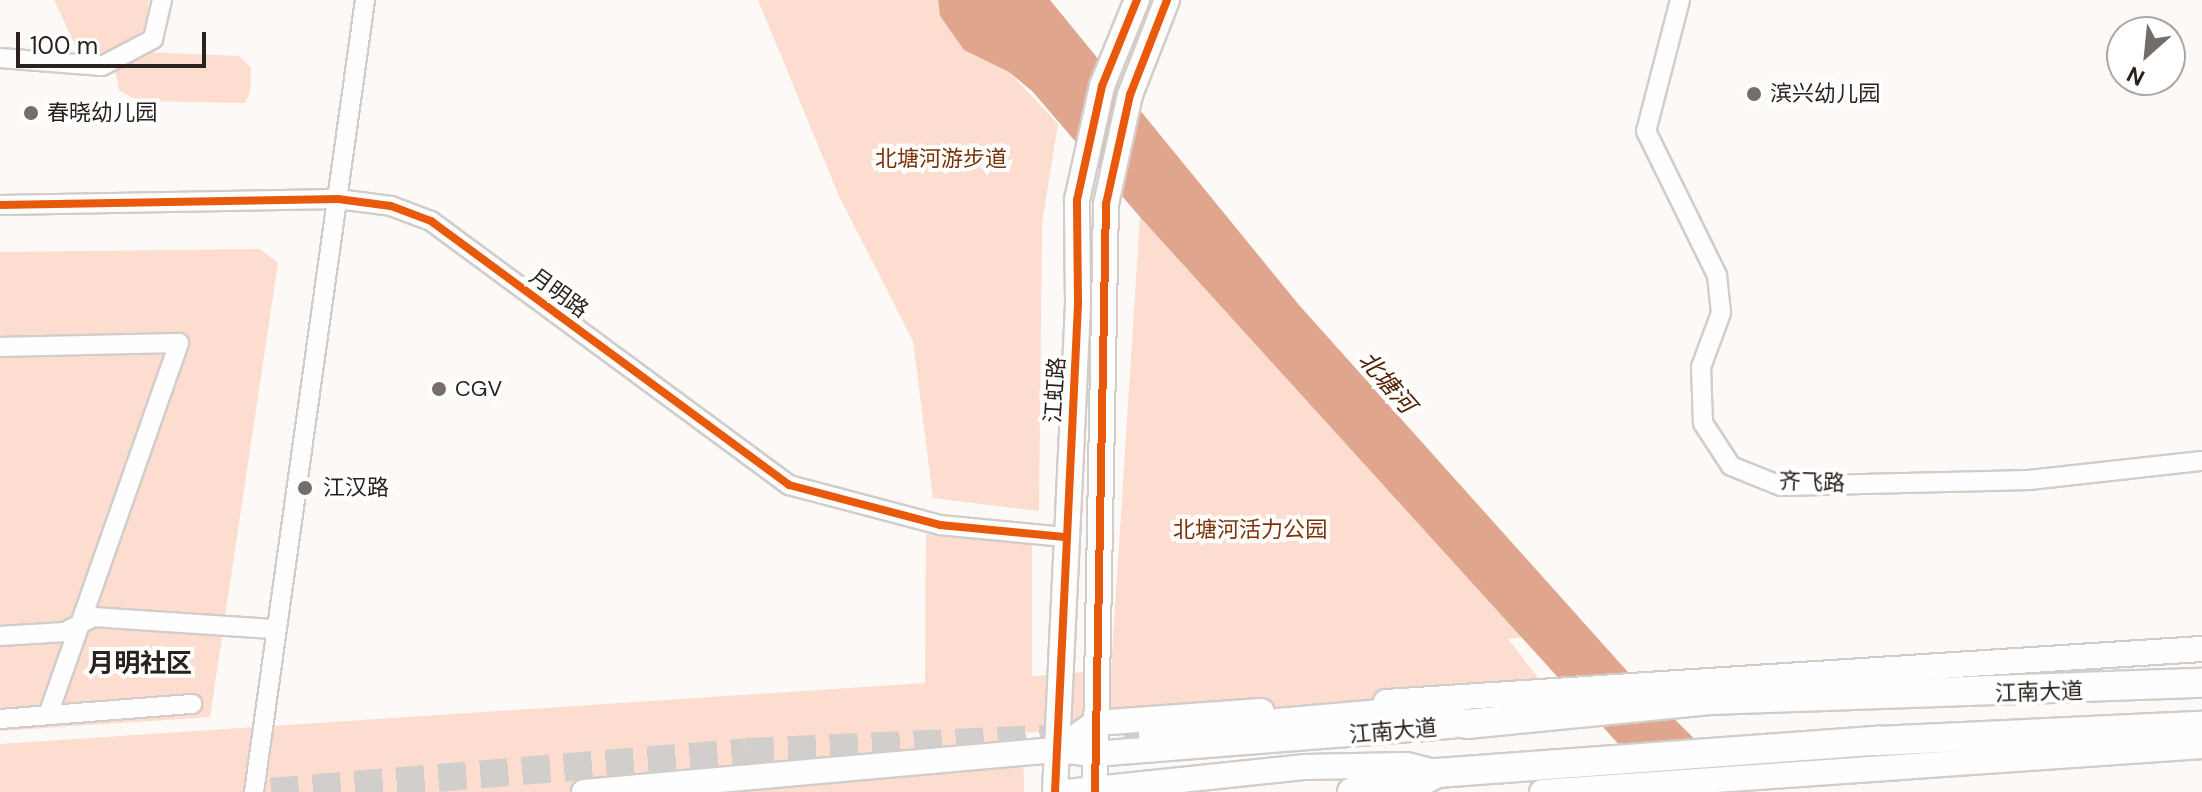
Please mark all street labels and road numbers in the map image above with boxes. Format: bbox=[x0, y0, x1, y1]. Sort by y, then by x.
street label: 月明路 bbox=[525, 263, 593, 323]
street label: 江虹路 bbox=[1040, 356, 1070, 424]
street label: 齐飞路 bbox=[1779, 468, 1845, 496]
street label: 江南大道 bbox=[1995, 677, 2083, 707]
street label: 江南大道 bbox=[1348, 714, 1438, 748]

